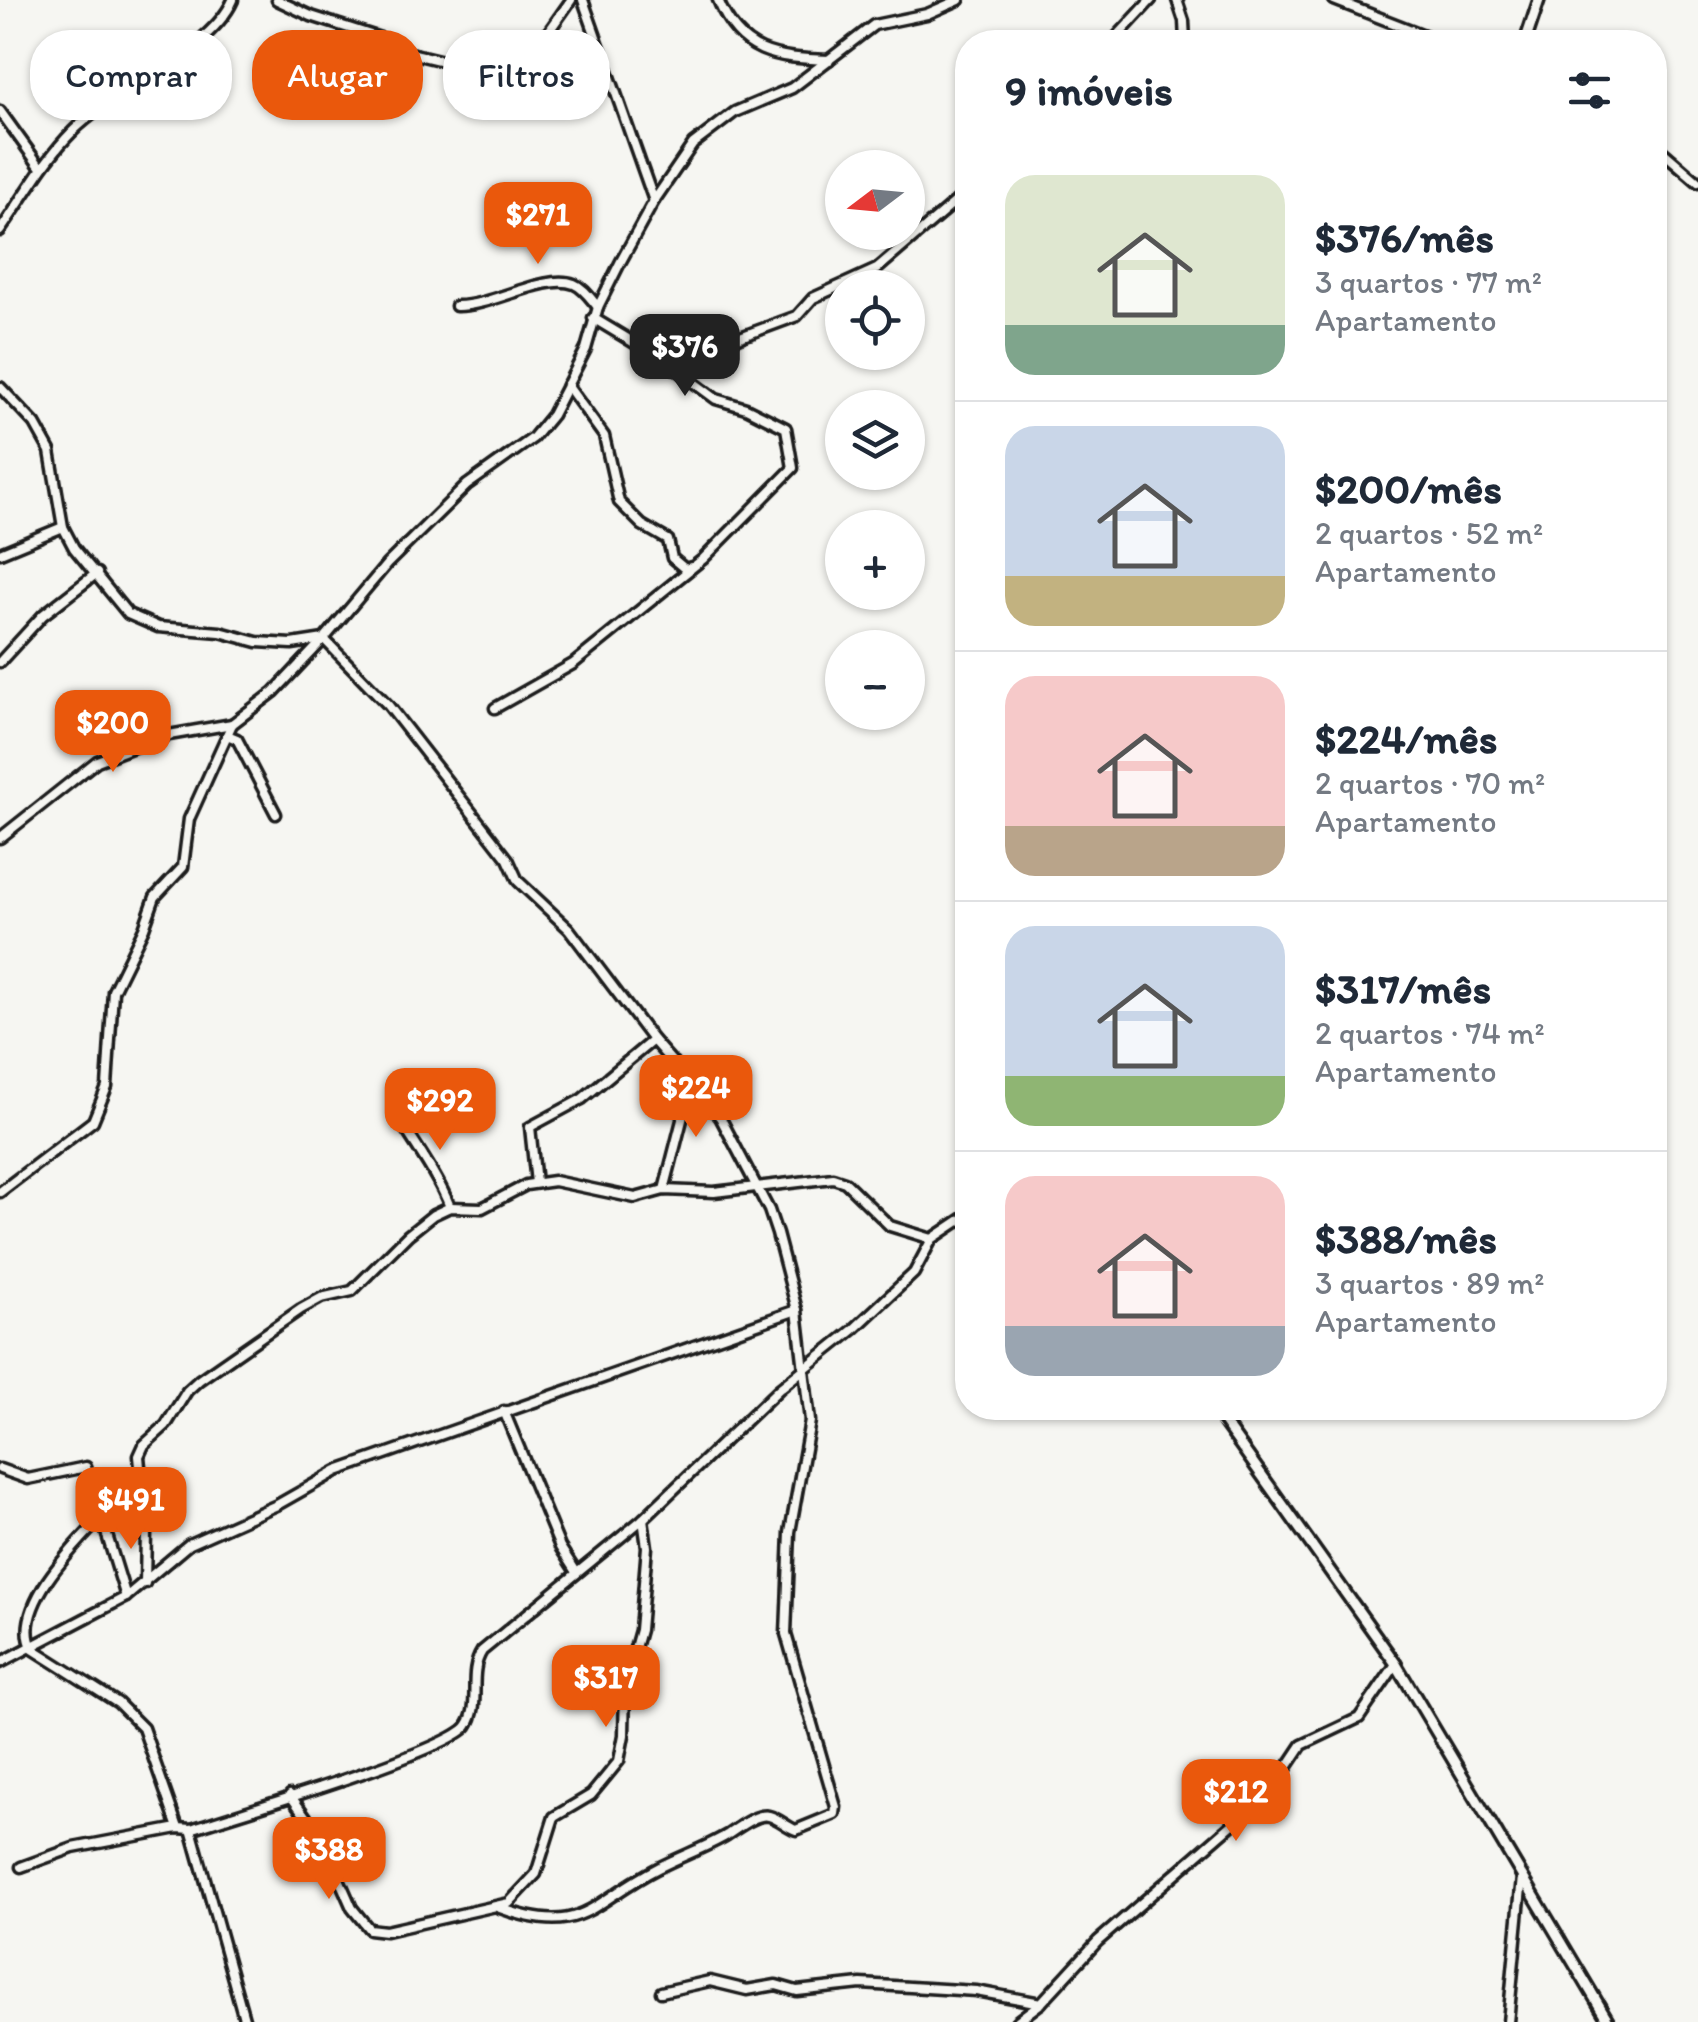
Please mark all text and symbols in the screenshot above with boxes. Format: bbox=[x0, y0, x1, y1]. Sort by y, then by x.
chip: Comprar bbox=[30, 30, 232, 120]
chip: Alugar bbox=[252, 30, 423, 120]
chip: Filtros bbox=[443, 30, 610, 120]
icon: filters bbox=[1562, 63, 1617, 118]
text: 9 imóveis bbox=[1005, 65, 1173, 116]
north arrow bbox=[825, 150, 925, 250]
map controls bbox=[825, 150, 925, 730]
pin: $271 bbox=[479, 182, 597, 267]
text: $271 bbox=[506, 195, 570, 233]
text: $376/mês bbox=[1315, 212, 1494, 263]
icon: home bbox=[1085, 215, 1205, 335]
text: 3 quartos · 77 m² bbox=[1315, 263, 1542, 301]
button: locate bbox=[825, 270, 925, 370]
text: Apartamento bbox=[1315, 301, 1497, 339]
pin: $376 bbox=[626, 314, 744, 399]
text: $376 bbox=[652, 327, 718, 365]
button: layers bbox=[825, 390, 925, 490]
text: $200/mês bbox=[1315, 463, 1502, 514]
icon: home bbox=[1085, 466, 1205, 586]
button: + bbox=[825, 510, 925, 610]
text: 2 quartos · 52 m² bbox=[1315, 514, 1543, 552]
text: Apartamento bbox=[1315, 552, 1497, 590]
button: − bbox=[825, 630, 925, 730]
pin: $200 bbox=[54, 690, 172, 775]
text: $200 bbox=[77, 703, 149, 741]
text: $224/mês bbox=[1315, 713, 1497, 764]
icon: home bbox=[1085, 716, 1205, 836]
text: 2 quartos · 70 m² bbox=[1315, 764, 1545, 802]
text: Apartamento bbox=[1315, 802, 1497, 840]
text: $317/mês bbox=[1315, 963, 1491, 1014]
icon: home bbox=[1085, 966, 1205, 1086]
text: 2 quartos · 74 m² bbox=[1315, 1014, 1545, 1052]
text: Apartamento bbox=[1315, 1052, 1497, 1090]
pin: $224 bbox=[637, 1055, 755, 1140]
pin: $292 bbox=[381, 1068, 499, 1153]
text: $224 bbox=[661, 1068, 731, 1106]
text: $292 bbox=[407, 1081, 473, 1119]
text: $388/mês bbox=[1315, 1213, 1497, 1264]
icon: home bbox=[1085, 1216, 1205, 1336]
text: 3 quartos · 89 m² bbox=[1315, 1264, 1545, 1302]
text: Apartamento bbox=[1315, 1302, 1497, 1340]
pin: $491 bbox=[72, 1467, 190, 1552]
text: $491 bbox=[97, 1480, 165, 1518]
pin: $317 bbox=[547, 1645, 665, 1730]
text: $317 bbox=[574, 1658, 638, 1696]
pin: $212 bbox=[1177, 1759, 1295, 1844]
text: $212 bbox=[1204, 1772, 1268, 1810]
pin: $388 bbox=[270, 1817, 388, 1902]
text: $388 bbox=[295, 1830, 363, 1868]

